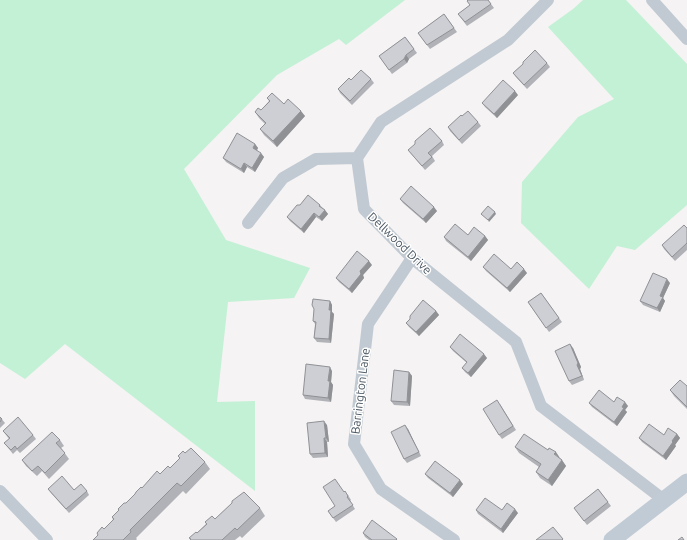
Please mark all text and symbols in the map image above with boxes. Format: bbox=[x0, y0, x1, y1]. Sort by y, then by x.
street label: Dellwood Drive bbox=[366, 210, 434, 276]
street label: Barrington Lane bbox=[348, 347, 372, 435]

